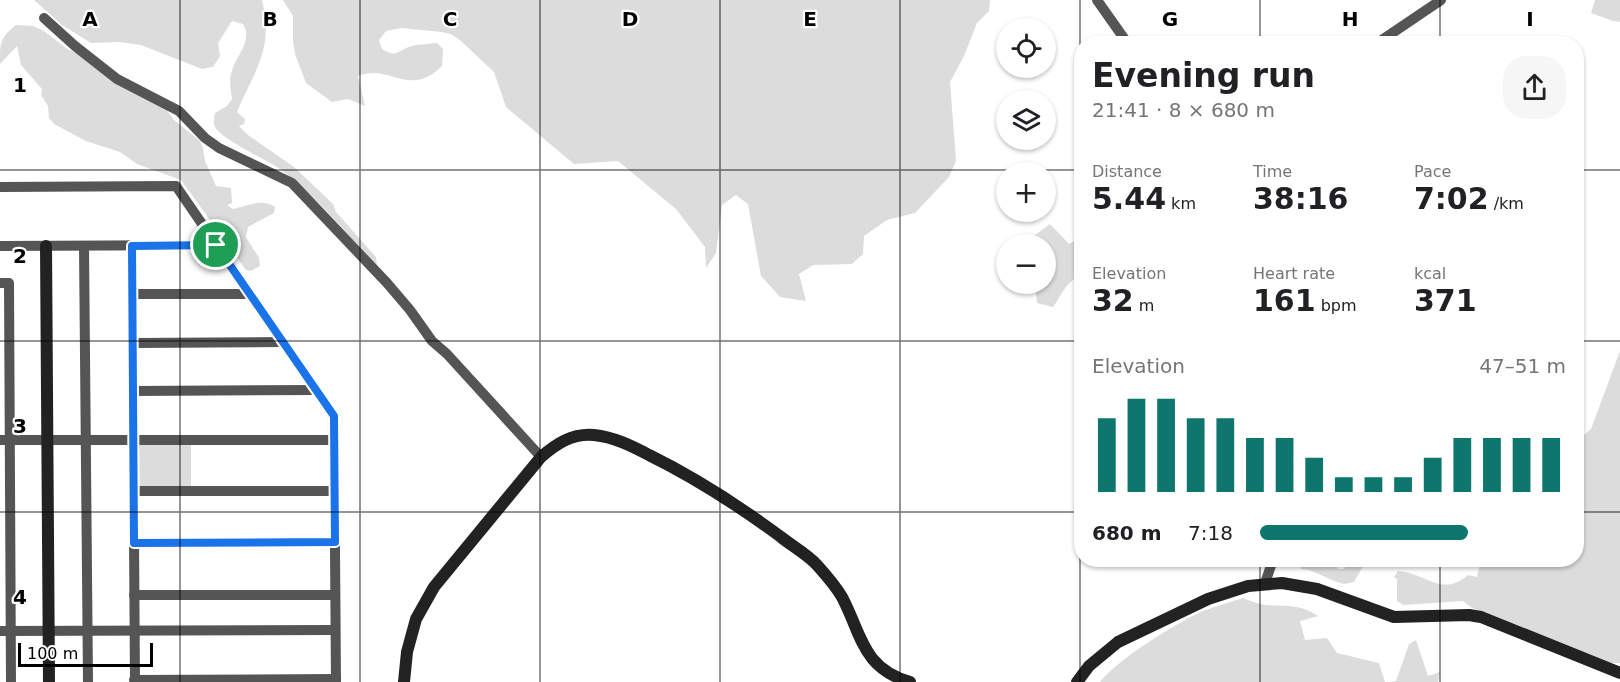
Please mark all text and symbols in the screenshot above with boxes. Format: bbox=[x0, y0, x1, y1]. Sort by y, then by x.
text: A bbox=[82, 7, 98, 31]
text: B bbox=[262, 7, 278, 31]
text: C bbox=[443, 7, 457, 31]
text: D bbox=[622, 7, 638, 31]
text: E bbox=[803, 7, 817, 31]
text: G bbox=[1162, 7, 1178, 31]
text: H bbox=[1342, 7, 1358, 31]
text: I bbox=[1526, 7, 1534, 31]
map controls bbox=[996, 18, 1056, 294]
button: locate bbox=[996, 18, 1056, 78]
text: Evening run bbox=[1092, 56, 1315, 95]
button: share bbox=[1503, 56, 1566, 119]
text: 1 bbox=[13, 73, 27, 97]
button: layers bbox=[996, 90, 1056, 150]
text: 21:41 · 8 × 680 m bbox=[1092, 98, 1275, 122]
button: + bbox=[996, 162, 1056, 222]
text: Distance bbox=[1092, 162, 1162, 181]
text: Time bbox=[1253, 162, 1292, 181]
text: Pace bbox=[1414, 162, 1451, 181]
text: 5.44 bbox=[1092, 181, 1166, 216]
text: 38:16 bbox=[1253, 181, 1349, 216]
text: 7:02 bbox=[1414, 181, 1489, 216]
text: km bbox=[1166, 194, 1196, 213]
text: /km bbox=[1489, 194, 1524, 213]
pin bbox=[190, 219, 241, 270]
icon: arrive bbox=[199, 228, 232, 261]
button: − bbox=[996, 234, 1056, 294]
text: 2 bbox=[13, 244, 27, 268]
text: Elevation bbox=[1092, 264, 1166, 283]
text: Heart rate bbox=[1253, 264, 1335, 283]
text: kcal bbox=[1414, 264, 1446, 283]
text: 32 bbox=[1092, 283, 1134, 318]
text: 161 bbox=[1253, 283, 1316, 318]
text: 371 bbox=[1414, 283, 1477, 318]
text: m bbox=[1134, 296, 1154, 315]
text: bpm bbox=[1316, 296, 1357, 315]
text: Elevation bbox=[1092, 354, 1185, 378]
text: 47–51 m bbox=[1479, 354, 1566, 378]
text: 3 bbox=[13, 414, 27, 438]
text: 680 m bbox=[1092, 521, 1162, 545]
text: 7:18 bbox=[1188, 521, 1233, 545]
text: 4 bbox=[13, 585, 27, 609]
scale bar bbox=[18, 640, 153, 668]
text: 100 m bbox=[27, 644, 78, 663]

